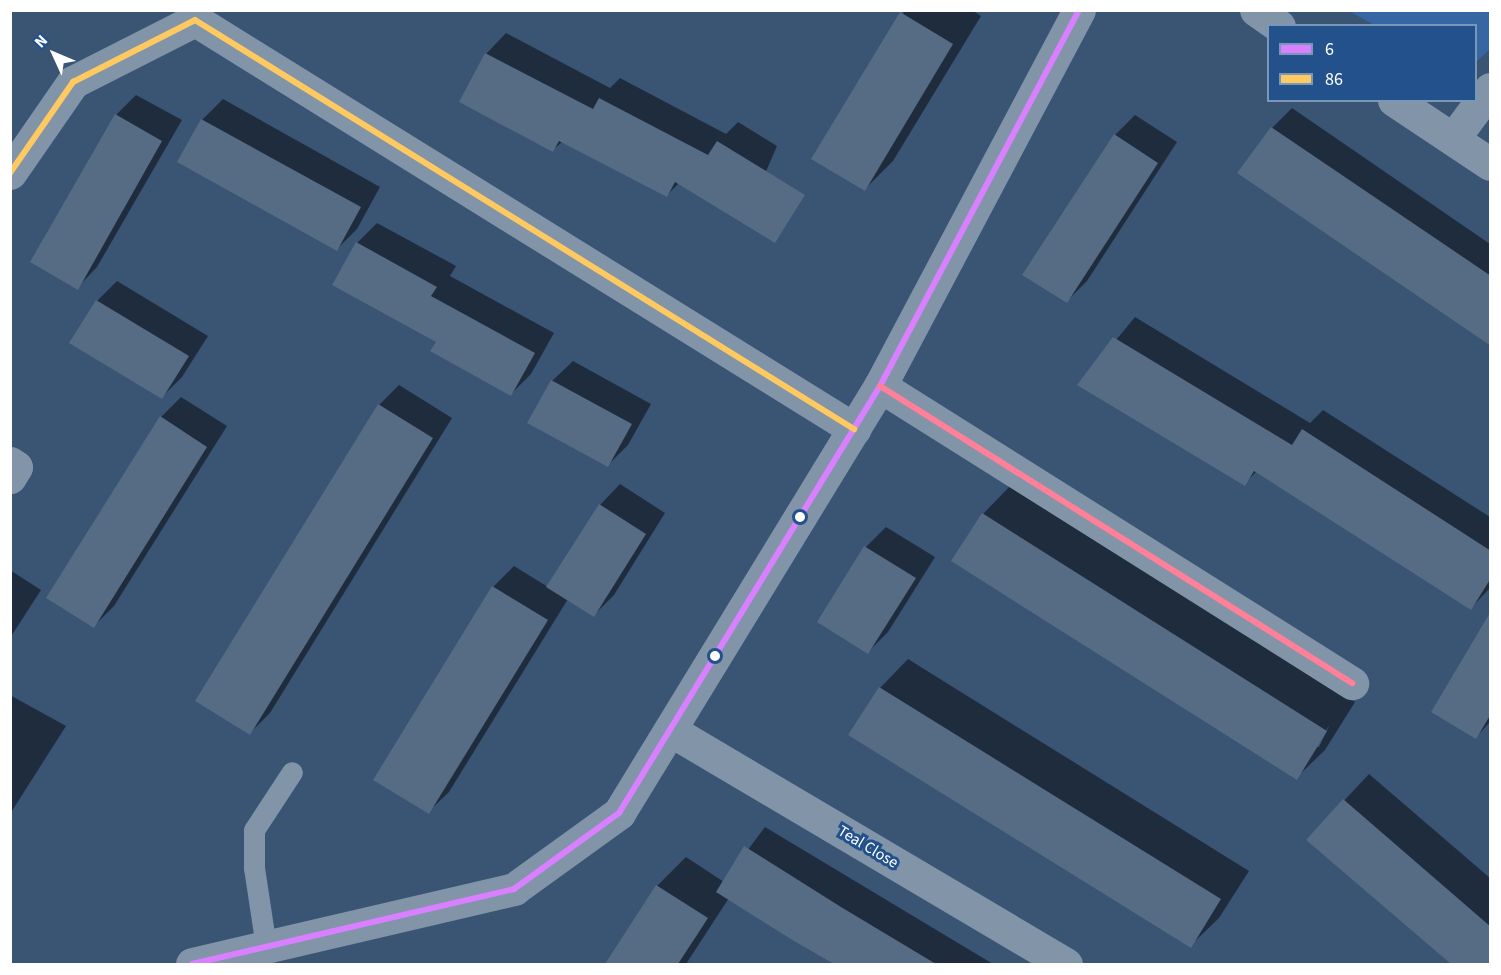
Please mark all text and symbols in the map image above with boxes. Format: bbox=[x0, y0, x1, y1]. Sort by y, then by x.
north arrow bbox=[24, 24, 84, 84]
legend bbox=[1267, 24, 1477, 102]
text: N bbox=[29, 30, 53, 53]
text: 6 bbox=[1325, 37, 1334, 62]
text: 86 bbox=[1325, 67, 1343, 92]
unlabelled marker bbox=[794, 511, 806, 523]
unlabelled marker bbox=[709, 650, 721, 662]
street label: Teal Close bbox=[834, 821, 902, 873]

